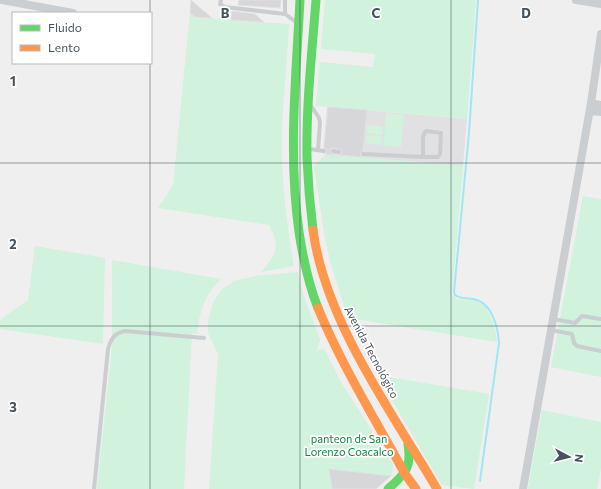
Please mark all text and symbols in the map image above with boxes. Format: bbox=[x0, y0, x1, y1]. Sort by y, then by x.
text: B bbox=[221, 5, 230, 21]
text: C bbox=[372, 5, 381, 21]
text: D bbox=[521, 5, 531, 21]
legend bbox=[12, 12, 152, 64]
text: Fluido bbox=[48, 20, 82, 34]
text: Lento bbox=[48, 40, 80, 54]
text: 1 bbox=[10, 73, 16, 89]
text: 2 bbox=[9, 236, 17, 252]
street label: Avenida Tecnológico bbox=[342, 304, 402, 401]
text: 3 bbox=[9, 399, 17, 415]
park label: panteon de San Lorenzo Coacalco bbox=[304, 432, 394, 458]
north arrow bbox=[549, 437, 589, 477]
text: N bbox=[572, 453, 586, 463]

